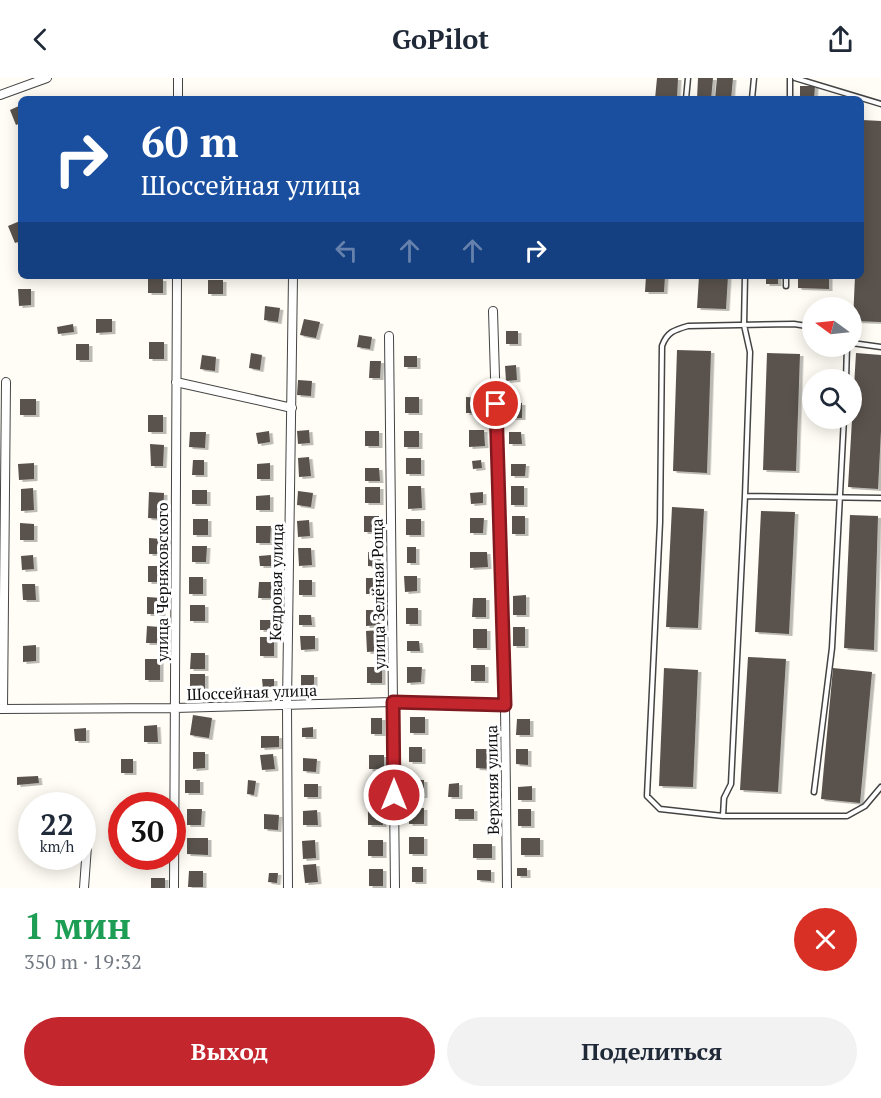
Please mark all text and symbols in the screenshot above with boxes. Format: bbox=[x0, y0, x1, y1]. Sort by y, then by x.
text: GoPilot bbox=[392, 21, 489, 57]
icon: back bbox=[24, 23, 57, 56]
icon: share bbox=[824, 23, 857, 56]
text: 60 m bbox=[141, 113, 239, 169]
icon: right bbox=[42, 120, 120, 198]
text: Шоссейная улица bbox=[141, 167, 361, 203]
icon: left bbox=[330, 234, 363, 267]
icon: ahead bbox=[393, 234, 426, 267]
icon: ahead bbox=[456, 234, 489, 267]
icon: right bbox=[519, 234, 552, 267]
north arrow bbox=[802, 297, 862, 357]
map controls bbox=[802, 297, 862, 429]
button: search bbox=[802, 369, 862, 429]
pin bbox=[470, 378, 521, 429]
icon: arrive bbox=[479, 387, 512, 420]
street label: улица Черняховского bbox=[151, 502, 173, 663]
street label: улица Зелёная Роща bbox=[366, 518, 390, 671]
street label: Кедровая улица bbox=[264, 523, 288, 641]
street label: Шоссейная улица bbox=[187, 679, 317, 705]
street label: Верхняя улица bbox=[480, 725, 504, 835]
position arrow bbox=[362, 763, 426, 827]
speed limit sign: 30 bbox=[108, 792, 186, 870]
text: 22 bbox=[40, 804, 74, 844]
text: km/h bbox=[40, 836, 74, 856]
text: 1 мин bbox=[24, 902, 131, 949]
button: close bbox=[794, 908, 857, 971]
text: 350 m · 19:32 bbox=[24, 948, 142, 975]
button: Выход bbox=[24, 1017, 435, 1086]
button: Поделиться bbox=[447, 1017, 857, 1086]

